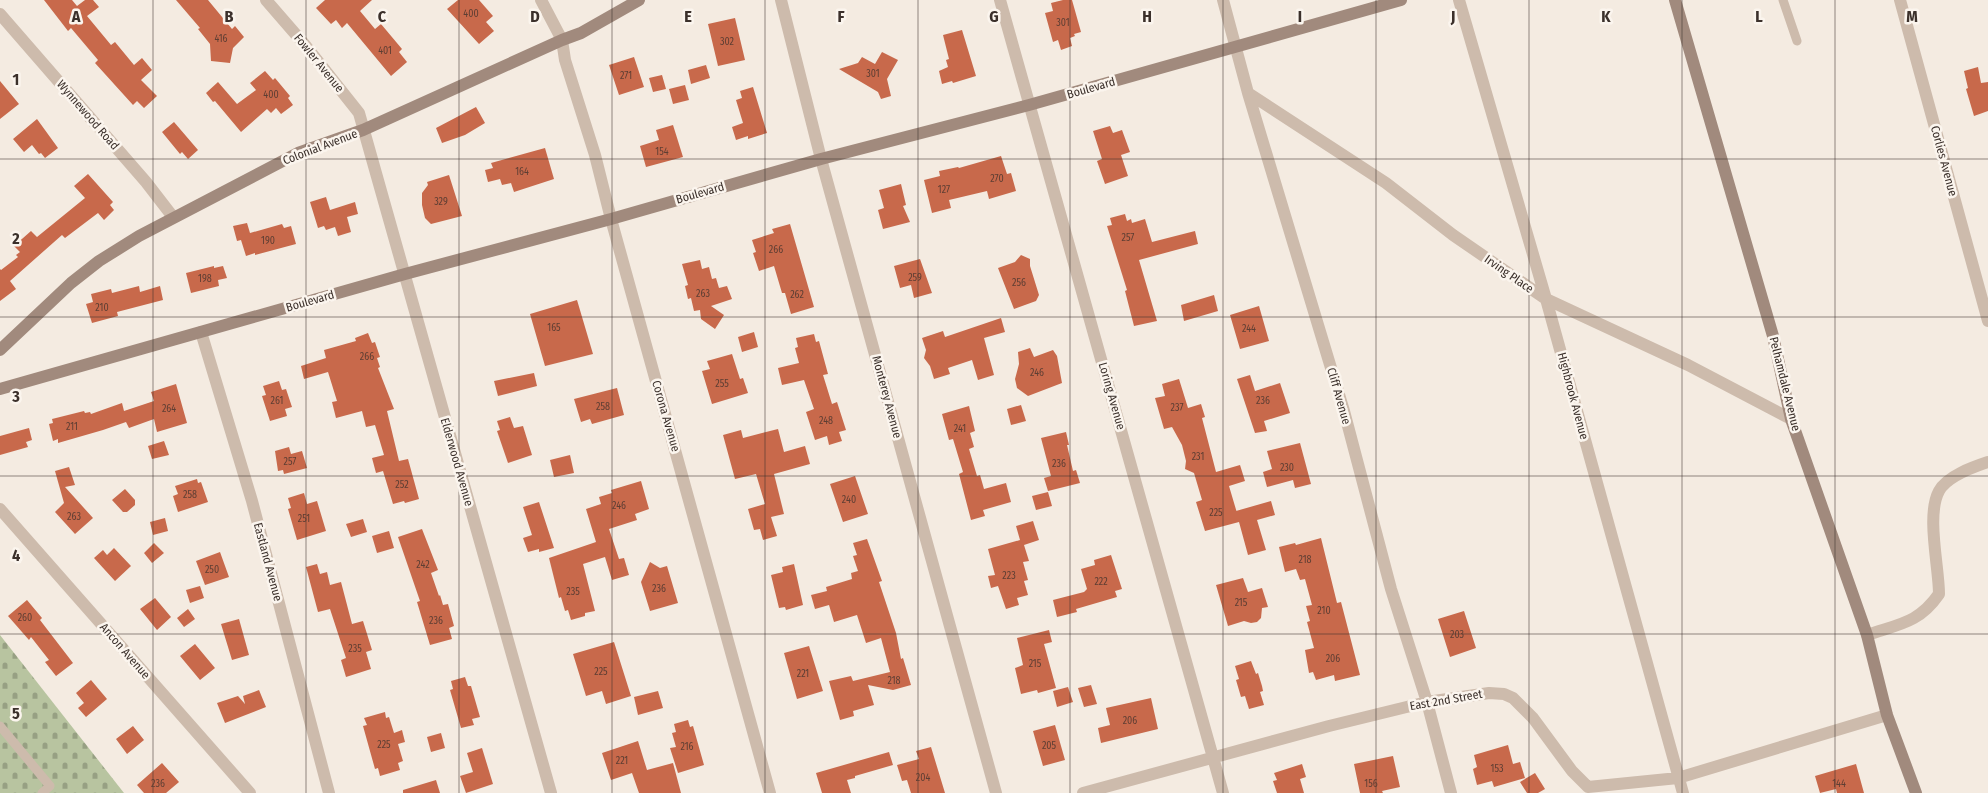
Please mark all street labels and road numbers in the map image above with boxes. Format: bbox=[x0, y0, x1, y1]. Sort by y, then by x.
street label: Fowler Avenue bbox=[291, 31, 347, 95]
street label: Boulevard bbox=[1065, 74, 1117, 102]
street label: Wynnewood Road bbox=[54, 77, 122, 153]
street label: Corlies Avenue bbox=[1928, 124, 1960, 198]
street label: Colonial Avenue bbox=[281, 126, 359, 168]
street label: Boulevard bbox=[674, 179, 726, 207]
street label: Irving Place bbox=[1482, 252, 1536, 296]
street label: Boulevard bbox=[284, 287, 336, 315]
street label: Pelhamdale Avenue bbox=[1767, 335, 1803, 433]
street label: Highbrook Avenue bbox=[1555, 351, 1591, 441]
street label: Monterey Avenue bbox=[869, 354, 905, 440]
street label: Loring Avenue bbox=[1096, 361, 1128, 431]
street label: Cliff Avenue bbox=[1324, 366, 1354, 426]
street label: Corona Avenue bbox=[649, 379, 683, 453]
street label: Elderwood Avenue bbox=[438, 416, 476, 508]
street label: Eastland Avenue bbox=[251, 521, 285, 603]
street label: Ancon Avenue bbox=[97, 620, 153, 682]
street label: East 2nd Street bbox=[1409, 687, 1483, 713]

